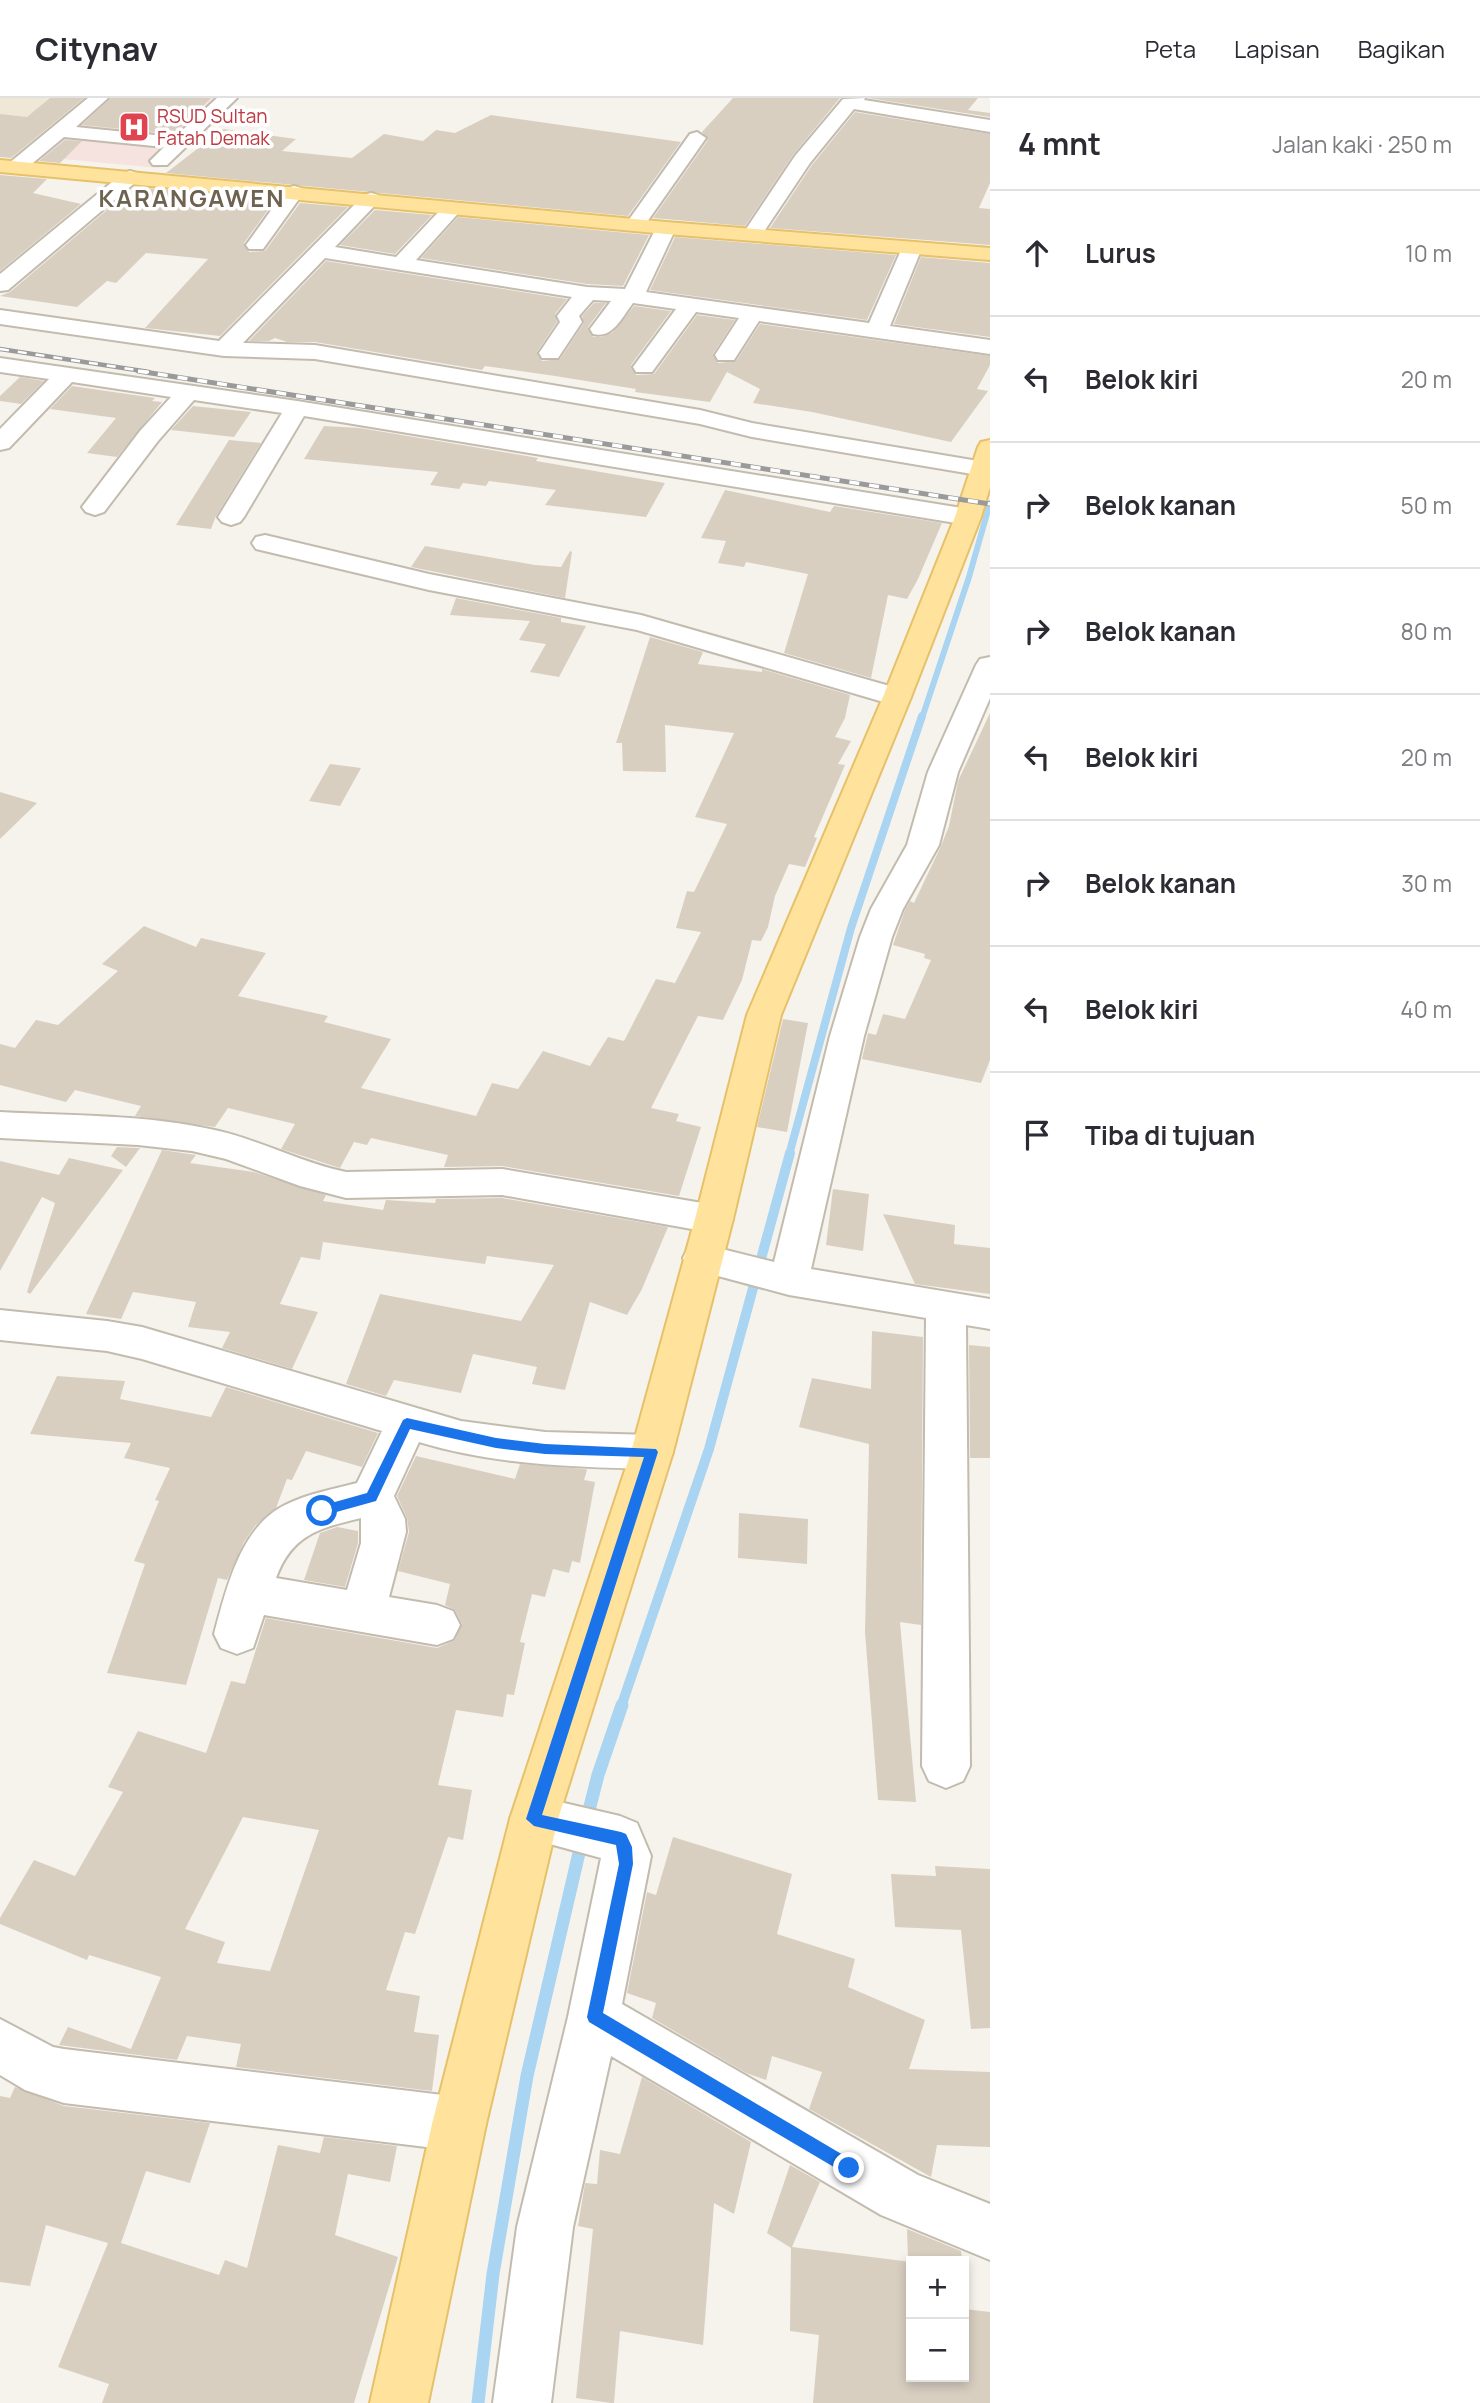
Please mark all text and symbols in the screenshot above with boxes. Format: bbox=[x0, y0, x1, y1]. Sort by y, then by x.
text: Citynav bbox=[35, 26, 158, 71]
text: Peta bbox=[1145, 32, 1196, 65]
text: Lapisan bbox=[1234, 32, 1320, 65]
text: Bagikan bbox=[1358, 32, 1445, 65]
place label: RSUD Sultan Fatah Demak bbox=[157, 103, 270, 151]
hospital icon: RSUD Sultan Fatah Demak bbox=[117, 110, 151, 144]
text: 4 mnt bbox=[1018, 123, 1101, 164]
text: Jalan kaki · 250 m bbox=[1272, 128, 1452, 160]
district label: KARANGAWEN bbox=[99, 181, 285, 214]
icon: ahead bbox=[1018, 234, 1056, 272]
text: Lurus bbox=[1085, 235, 1156, 271]
text: 10 m bbox=[1405, 237, 1452, 269]
icon: left bbox=[1018, 360, 1056, 398]
text: Belok kiri bbox=[1085, 361, 1199, 397]
text: 20 m bbox=[1401, 363, 1452, 395]
icon: right bbox=[1018, 486, 1056, 524]
text: Belok kanan bbox=[1085, 487, 1236, 523]
text: 50 m bbox=[1401, 489, 1452, 521]
icon: right bbox=[1018, 612, 1056, 650]
text: Belok kanan bbox=[1085, 613, 1236, 649]
text: 80 m bbox=[1401, 615, 1452, 647]
icon: left bbox=[1018, 738, 1056, 776]
text: Belok kiri bbox=[1085, 739, 1199, 775]
text: 20 m bbox=[1401, 741, 1452, 773]
icon: right bbox=[1018, 864, 1056, 902]
text: Belok kanan bbox=[1085, 865, 1236, 901]
text: 30 m bbox=[1401, 867, 1452, 899]
icon: left bbox=[1018, 990, 1056, 1028]
text: Belok kiri bbox=[1085, 991, 1199, 1027]
text: 40 m bbox=[1400, 993, 1452, 1025]
icon: arrive bbox=[1018, 1116, 1056, 1154]
text: Tiba di tujuan bbox=[1085, 1117, 1255, 1153]
route start bbox=[306, 1495, 337, 1526]
route end bbox=[833, 2152, 864, 2183]
map controls bbox=[906, 2256, 969, 2382]
button: + bbox=[906, 2256, 969, 2319]
button: − bbox=[906, 2319, 969, 2382]

